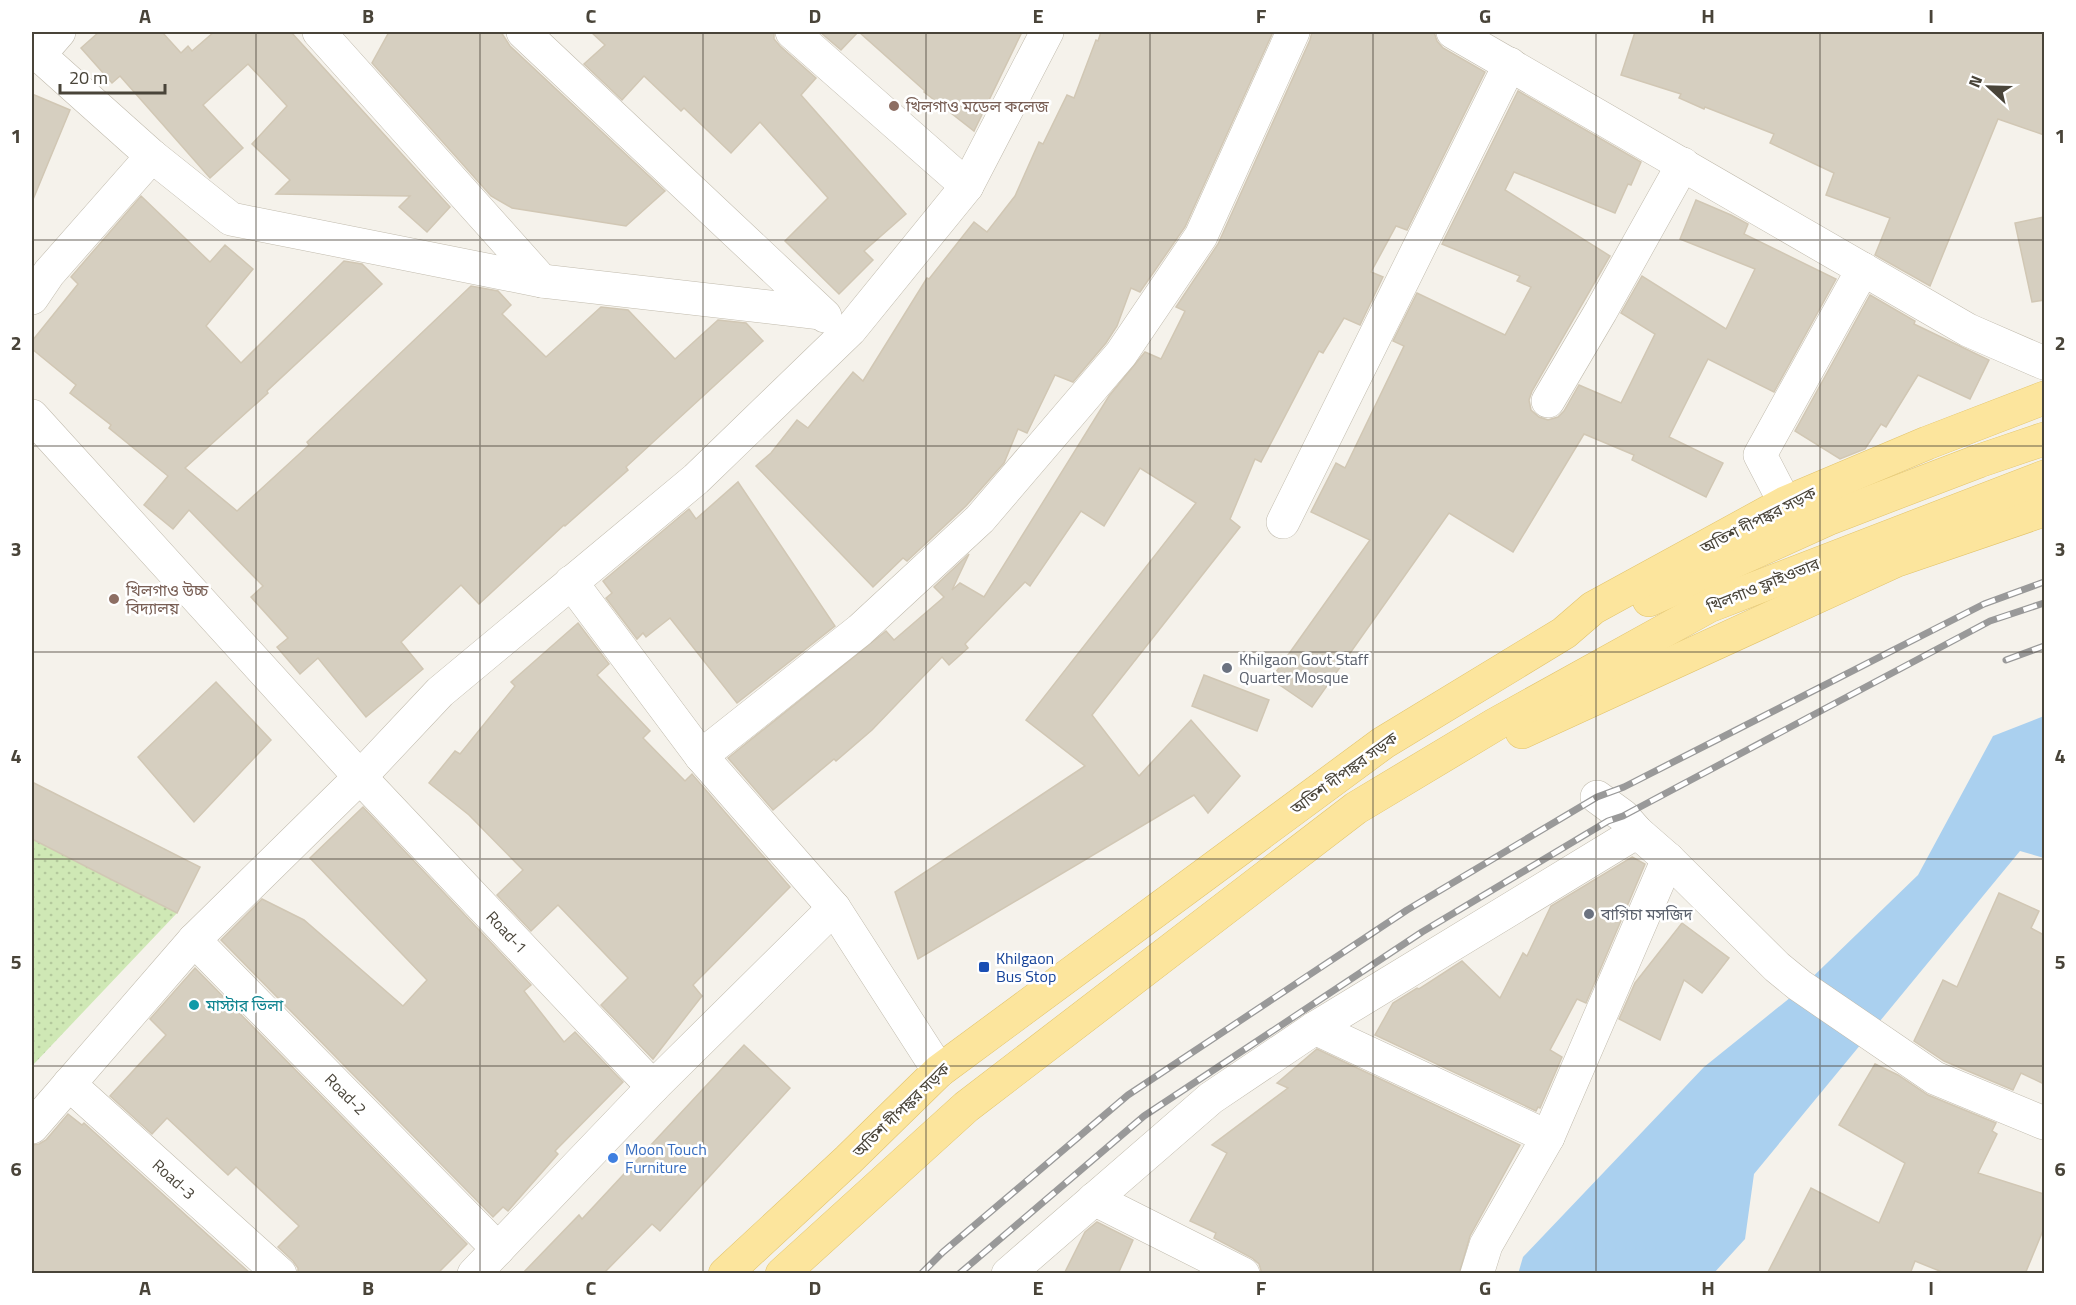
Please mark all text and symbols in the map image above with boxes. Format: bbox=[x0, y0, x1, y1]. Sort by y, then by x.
text: A bbox=[139, 0, 151, 31]
text: B bbox=[362, 0, 374, 31]
text: C bbox=[586, 0, 597, 31]
text: D bbox=[809, 0, 821, 31]
text: E bbox=[1032, 0, 1044, 31]
text: F bbox=[1256, 0, 1267, 31]
text: G bbox=[1479, 0, 1491, 31]
text: H bbox=[1701, 0, 1715, 31]
text: I bbox=[1928, 0, 1934, 31]
scale bar bbox=[60, 57, 165, 95]
north arrow bbox=[1959, 57, 2019, 117]
text: 20 m bbox=[69, 64, 108, 91]
text: N bbox=[1962, 72, 1988, 91]
place label: খিলগাও মডেল কলেজ bbox=[905, 94, 1049, 118]
marker: খিলগাও মডেল কলেজ bbox=[887, 99, 901, 113]
text: 1 bbox=[10, 120, 22, 151]
text: 1 bbox=[2054, 120, 2066, 151]
text: 2 bbox=[10, 327, 22, 358]
text: 2 bbox=[2054, 327, 2066, 358]
street label: অতিশ দীপঙ্কর সড়ক bbox=[1695, 480, 1821, 560]
text: 3 bbox=[10, 533, 22, 564]
text: 3 bbox=[2054, 533, 2066, 564]
street label: খিলগাও ফ্লাইওভার bbox=[1702, 551, 1823, 619]
place label: খিলগাও উচ্চ বিদ্যালয় bbox=[125, 578, 209, 620]
marker: খিলগাও উচ্চ বিদ্যালয় bbox=[107, 592, 121, 606]
place label: Khilgaon Govt Staff Quarter Mosque bbox=[1239, 647, 1369, 689]
marker: Khilgaon Govt Staff Quarter Mosque bbox=[1220, 661, 1234, 675]
street label: অতিশ দীপঙ্কর সড়ক bbox=[1285, 725, 1403, 821]
text: 4 bbox=[10, 740, 22, 771]
text: 4 bbox=[2054, 740, 2066, 771]
place label: বাগিচা মসজিদ bbox=[1600, 902, 1694, 926]
street label: Road-1 bbox=[481, 905, 533, 959]
marker: বাগিচা মসজিদ bbox=[1582, 907, 1596, 921]
text: 5 bbox=[10, 946, 22, 977]
place label: Khilgaon Bus Stop bbox=[996, 946, 1056, 988]
text: 5 bbox=[2054, 946, 2066, 977]
marker: Khilgaon Bus Stop bbox=[977, 960, 991, 974]
place label: মাস্টার ভিলা bbox=[205, 993, 284, 1017]
marker: মাস্টার ভিলা bbox=[187, 998, 201, 1012]
street label: অতিশ দীপঙ্কর সড়ক bbox=[846, 1056, 956, 1164]
street label: Road-2 bbox=[320, 1068, 372, 1120]
place label: Moon Touch Furniture bbox=[625, 1137, 707, 1179]
marker: Moon Touch Furniture bbox=[606, 1151, 620, 1165]
text: 6 bbox=[10, 1153, 22, 1184]
street label: Road-3 bbox=[147, 1153, 201, 1205]
text: 6 bbox=[2054, 1153, 2066, 1184]
text: A bbox=[139, 1272, 151, 1303]
text: B bbox=[362, 1272, 374, 1303]
text: C bbox=[586, 1272, 597, 1303]
text: D bbox=[809, 1272, 821, 1303]
text: E bbox=[1032, 1272, 1044, 1303]
text: F bbox=[1256, 1272, 1267, 1303]
text: G bbox=[1479, 1272, 1491, 1303]
text: H bbox=[1701, 1272, 1715, 1303]
text: I bbox=[1928, 1272, 1934, 1303]

